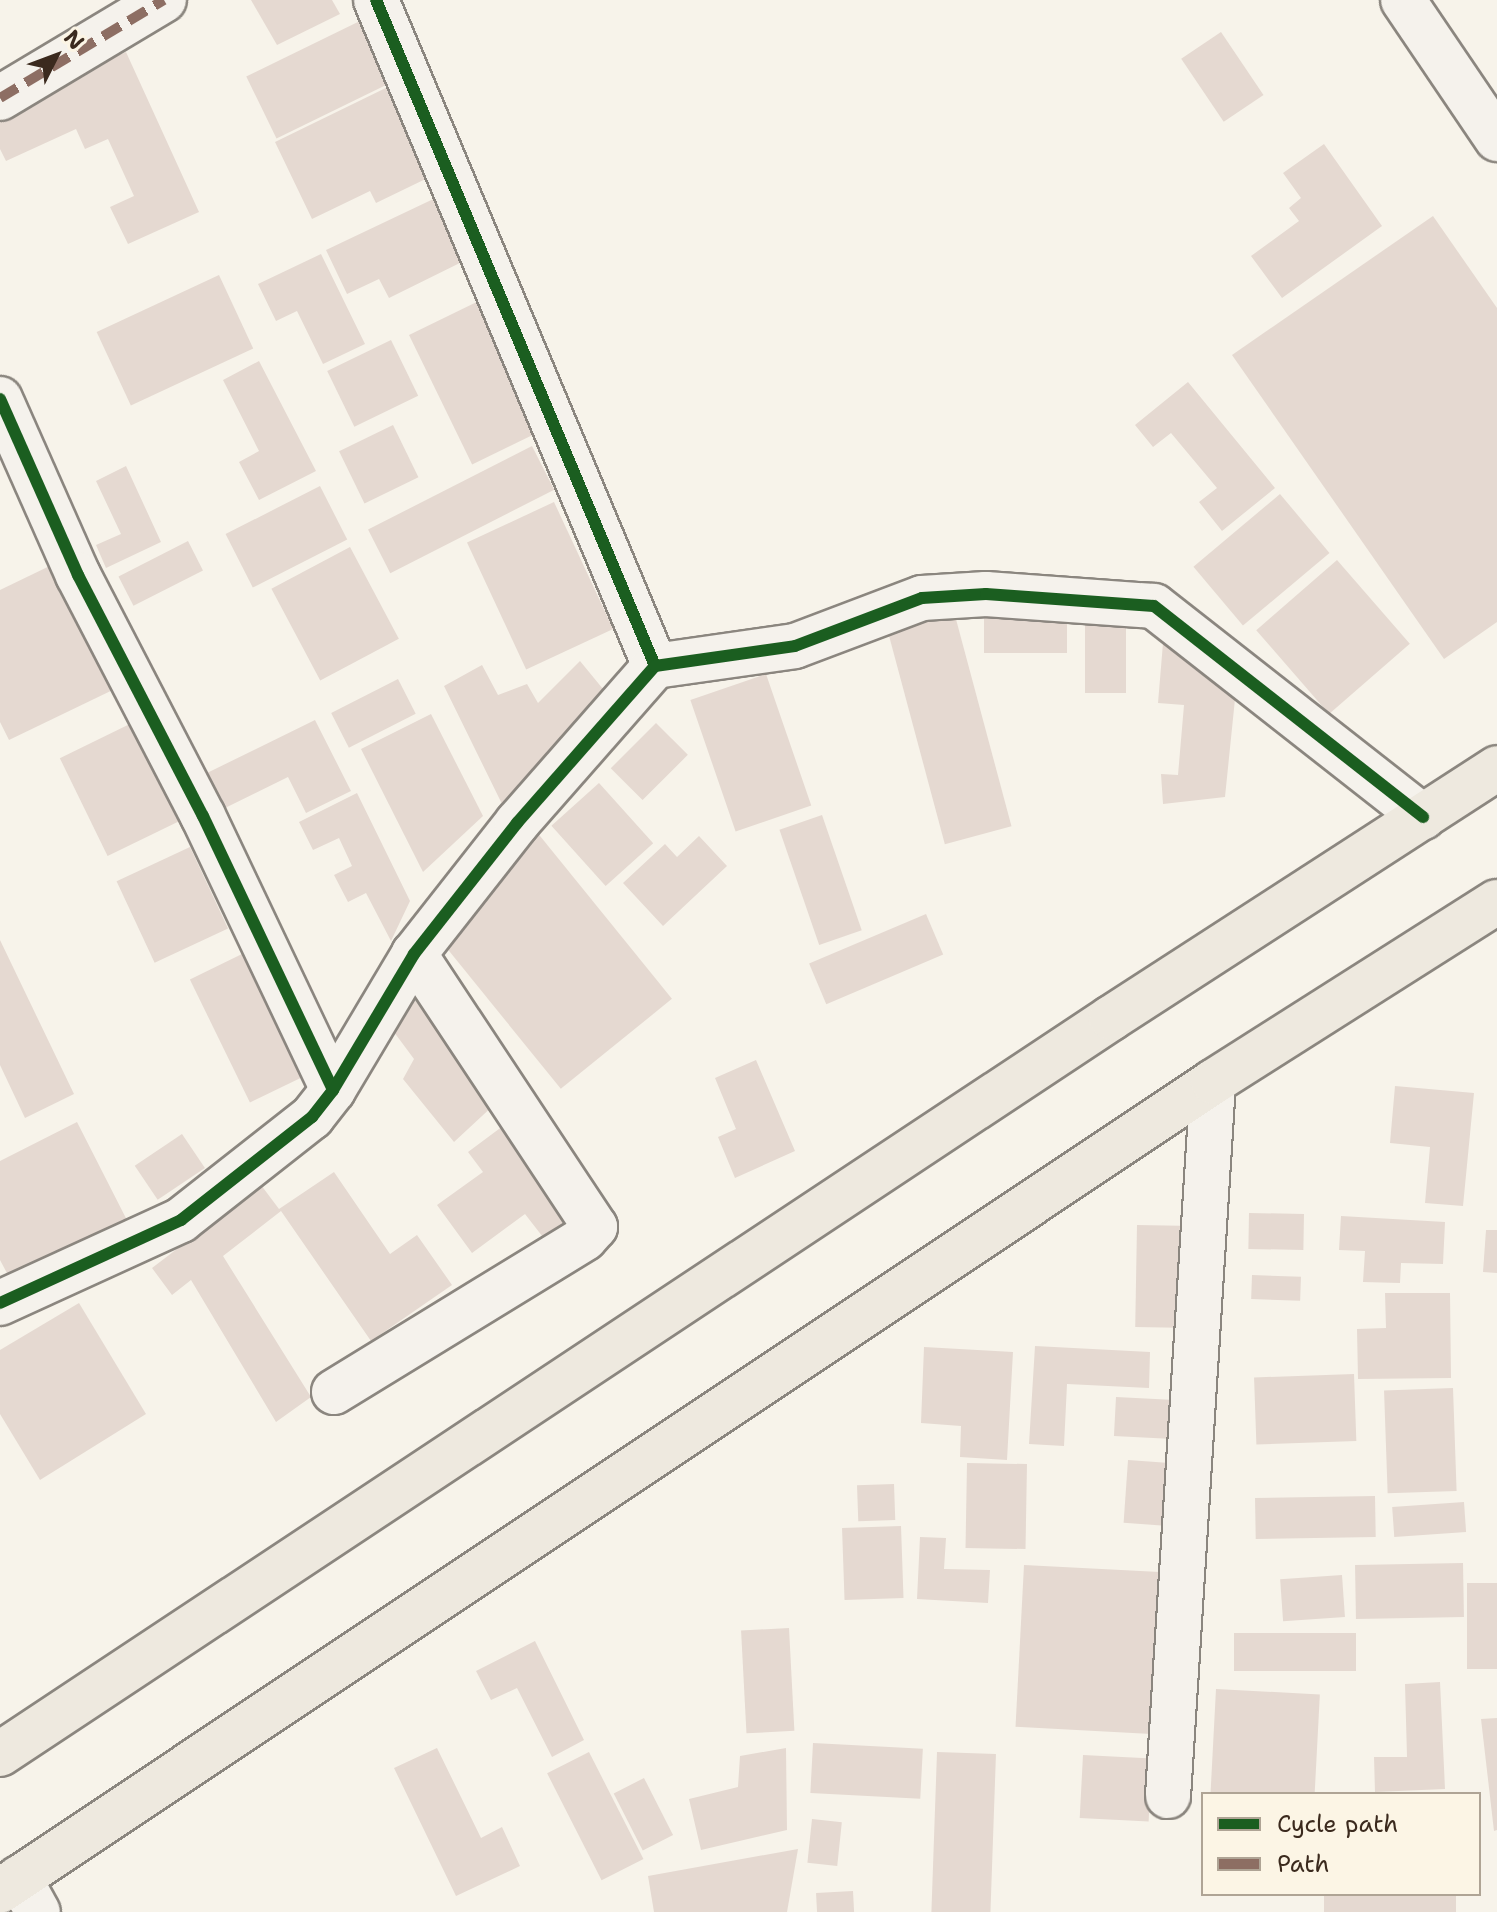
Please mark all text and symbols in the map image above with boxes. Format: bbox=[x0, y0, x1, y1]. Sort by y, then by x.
north arrow bbox=[16, 16, 96, 96]
text: N bbox=[58, 23, 91, 56]
legend bbox=[1201, 1792, 1481, 1896]
text: Cycle path bbox=[1277, 1808, 1398, 1840]
text: Path bbox=[1277, 1848, 1329, 1880]

